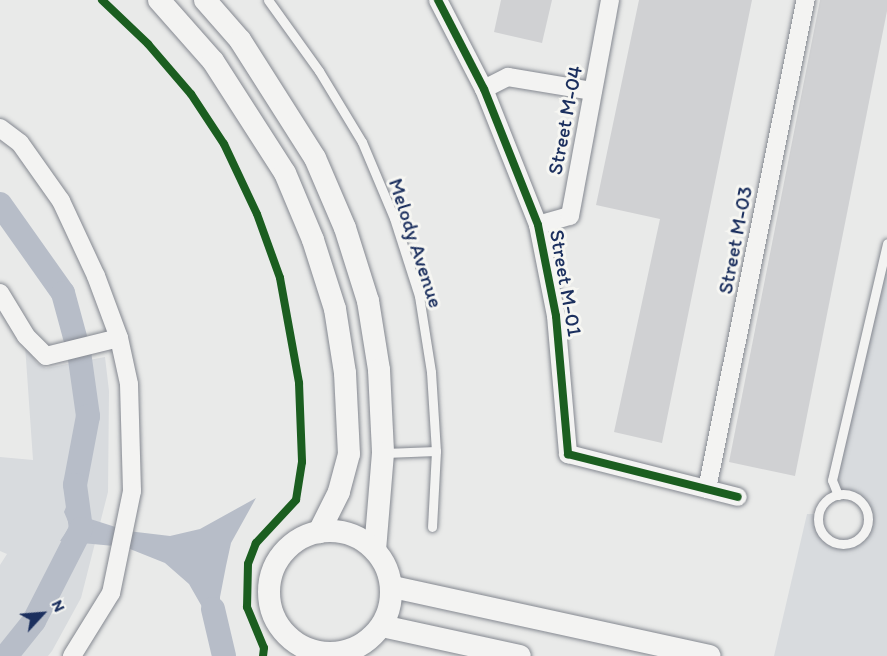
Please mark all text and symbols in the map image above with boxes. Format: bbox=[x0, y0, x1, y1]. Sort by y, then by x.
street label: Street M-04 bbox=[542, 63, 588, 177]
street label: Melody Avenue bbox=[383, 175, 449, 311]
street label: Street M-03 bbox=[712, 184, 758, 296]
street label: Street M-01 bbox=[544, 228, 588, 338]
north arrow bbox=[12, 584, 72, 644]
text: N bbox=[48, 597, 70, 615]

